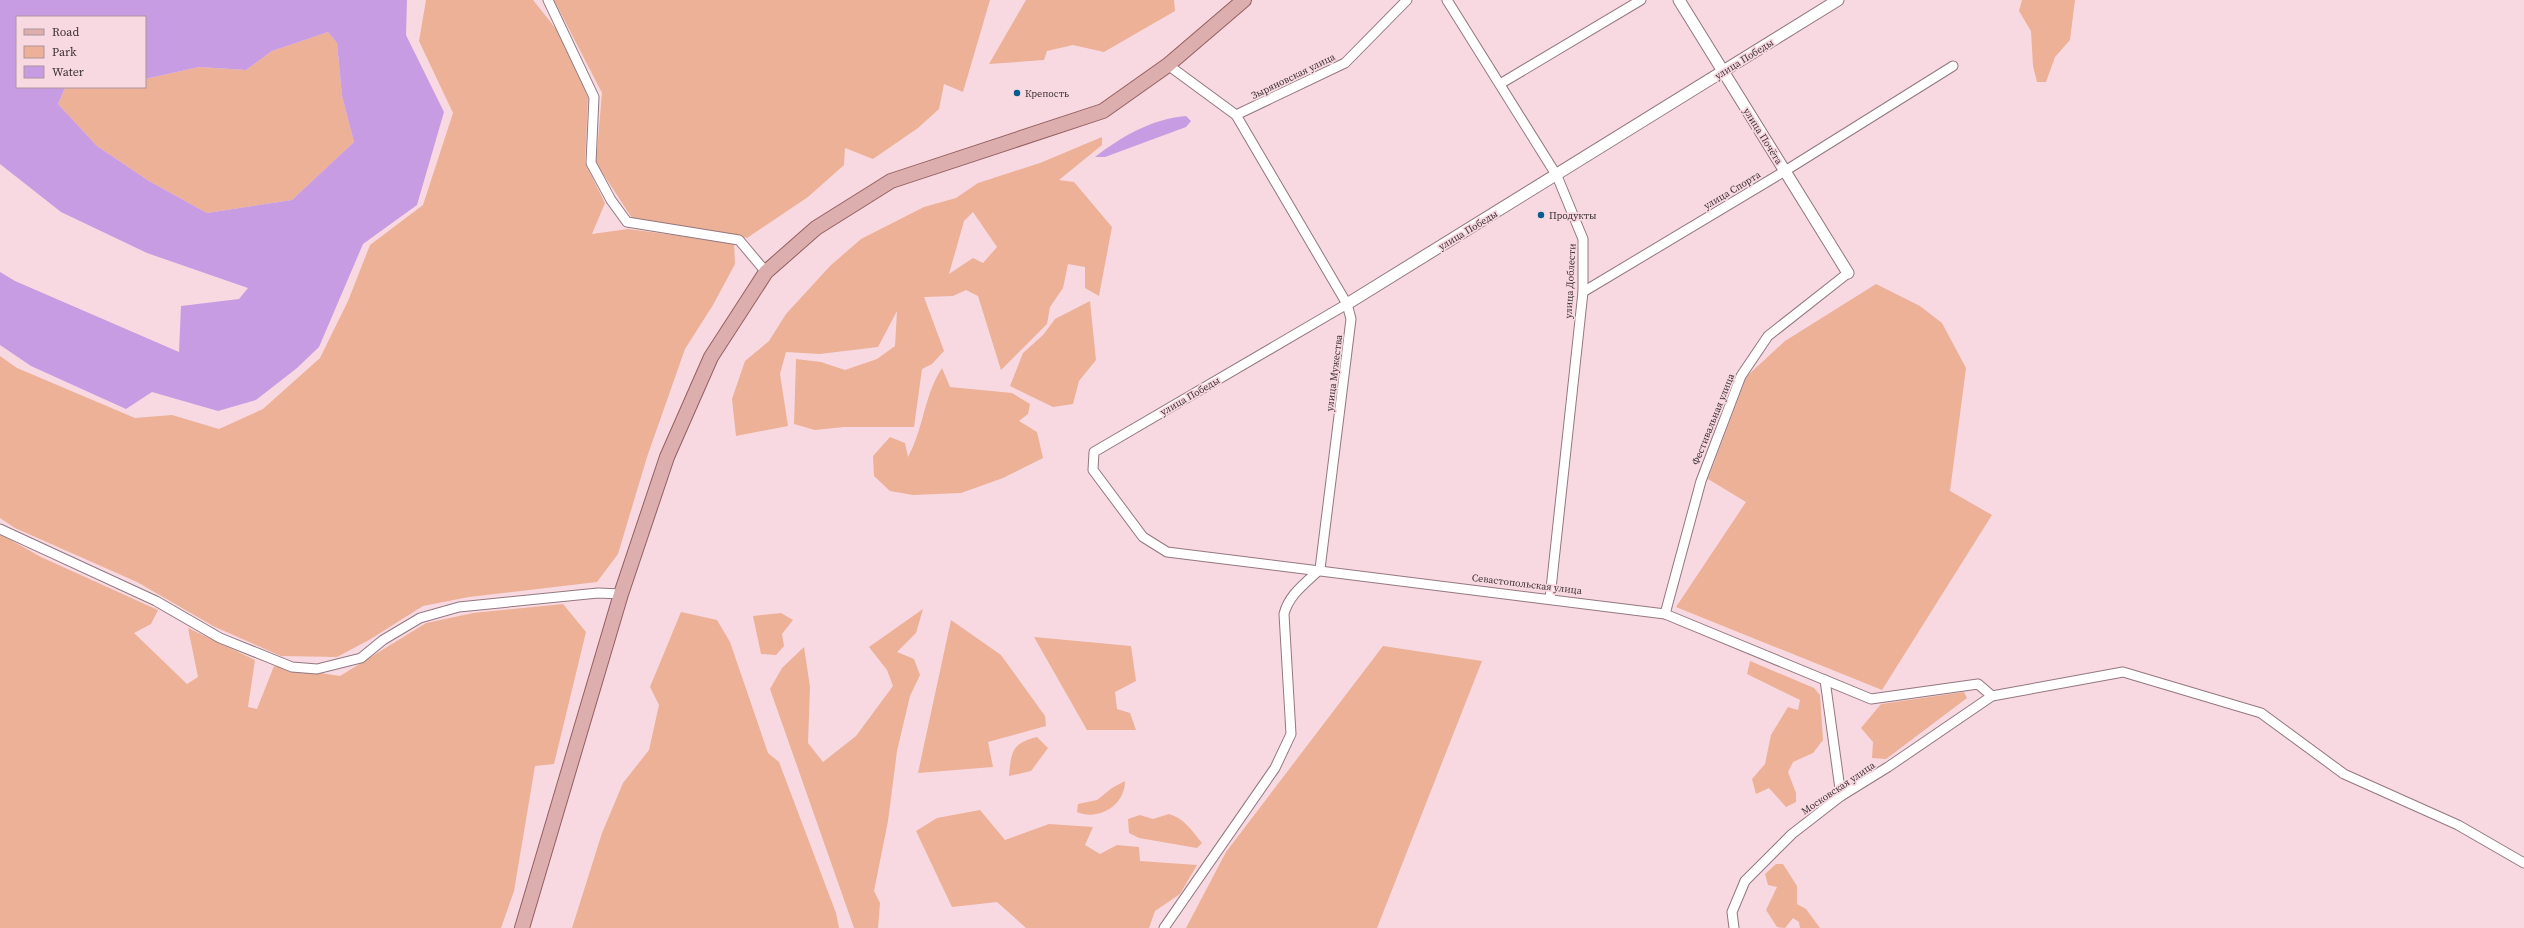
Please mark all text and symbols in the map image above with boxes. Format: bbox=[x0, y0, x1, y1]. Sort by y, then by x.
legend bbox=[16, 16, 146, 88]
text: Road bbox=[52, 24, 79, 40]
street label: улица Победы bbox=[1712, 35, 1776, 82]
text: Park bbox=[52, 44, 77, 60]
street label: Зыряновская улица bbox=[1249, 50, 1338, 102]
text: Water bbox=[52, 64, 84, 80]
place label: Крепость bbox=[1025, 87, 1069, 100]
marker: Крепость bbox=[1012, 88, 1022, 98]
street label: улица Почёта bbox=[1740, 105, 1786, 167]
street label: улица Спорта bbox=[1701, 167, 1764, 212]
street label: улица Победы bbox=[1436, 207, 1500, 253]
place label: Продукты bbox=[1549, 209, 1597, 222]
marker: Продукты bbox=[1536, 210, 1546, 220]
street label: улица Доблести bbox=[1562, 242, 1578, 319]
street label: улица Мужества bbox=[1323, 333, 1345, 412]
street label: Фестивальная улица bbox=[1689, 371, 1738, 467]
street label: улица Победы bbox=[1158, 373, 1223, 418]
street label: Севастопольская улица bbox=[1471, 571, 1584, 597]
street label: Московская улица bbox=[1799, 758, 1878, 818]

